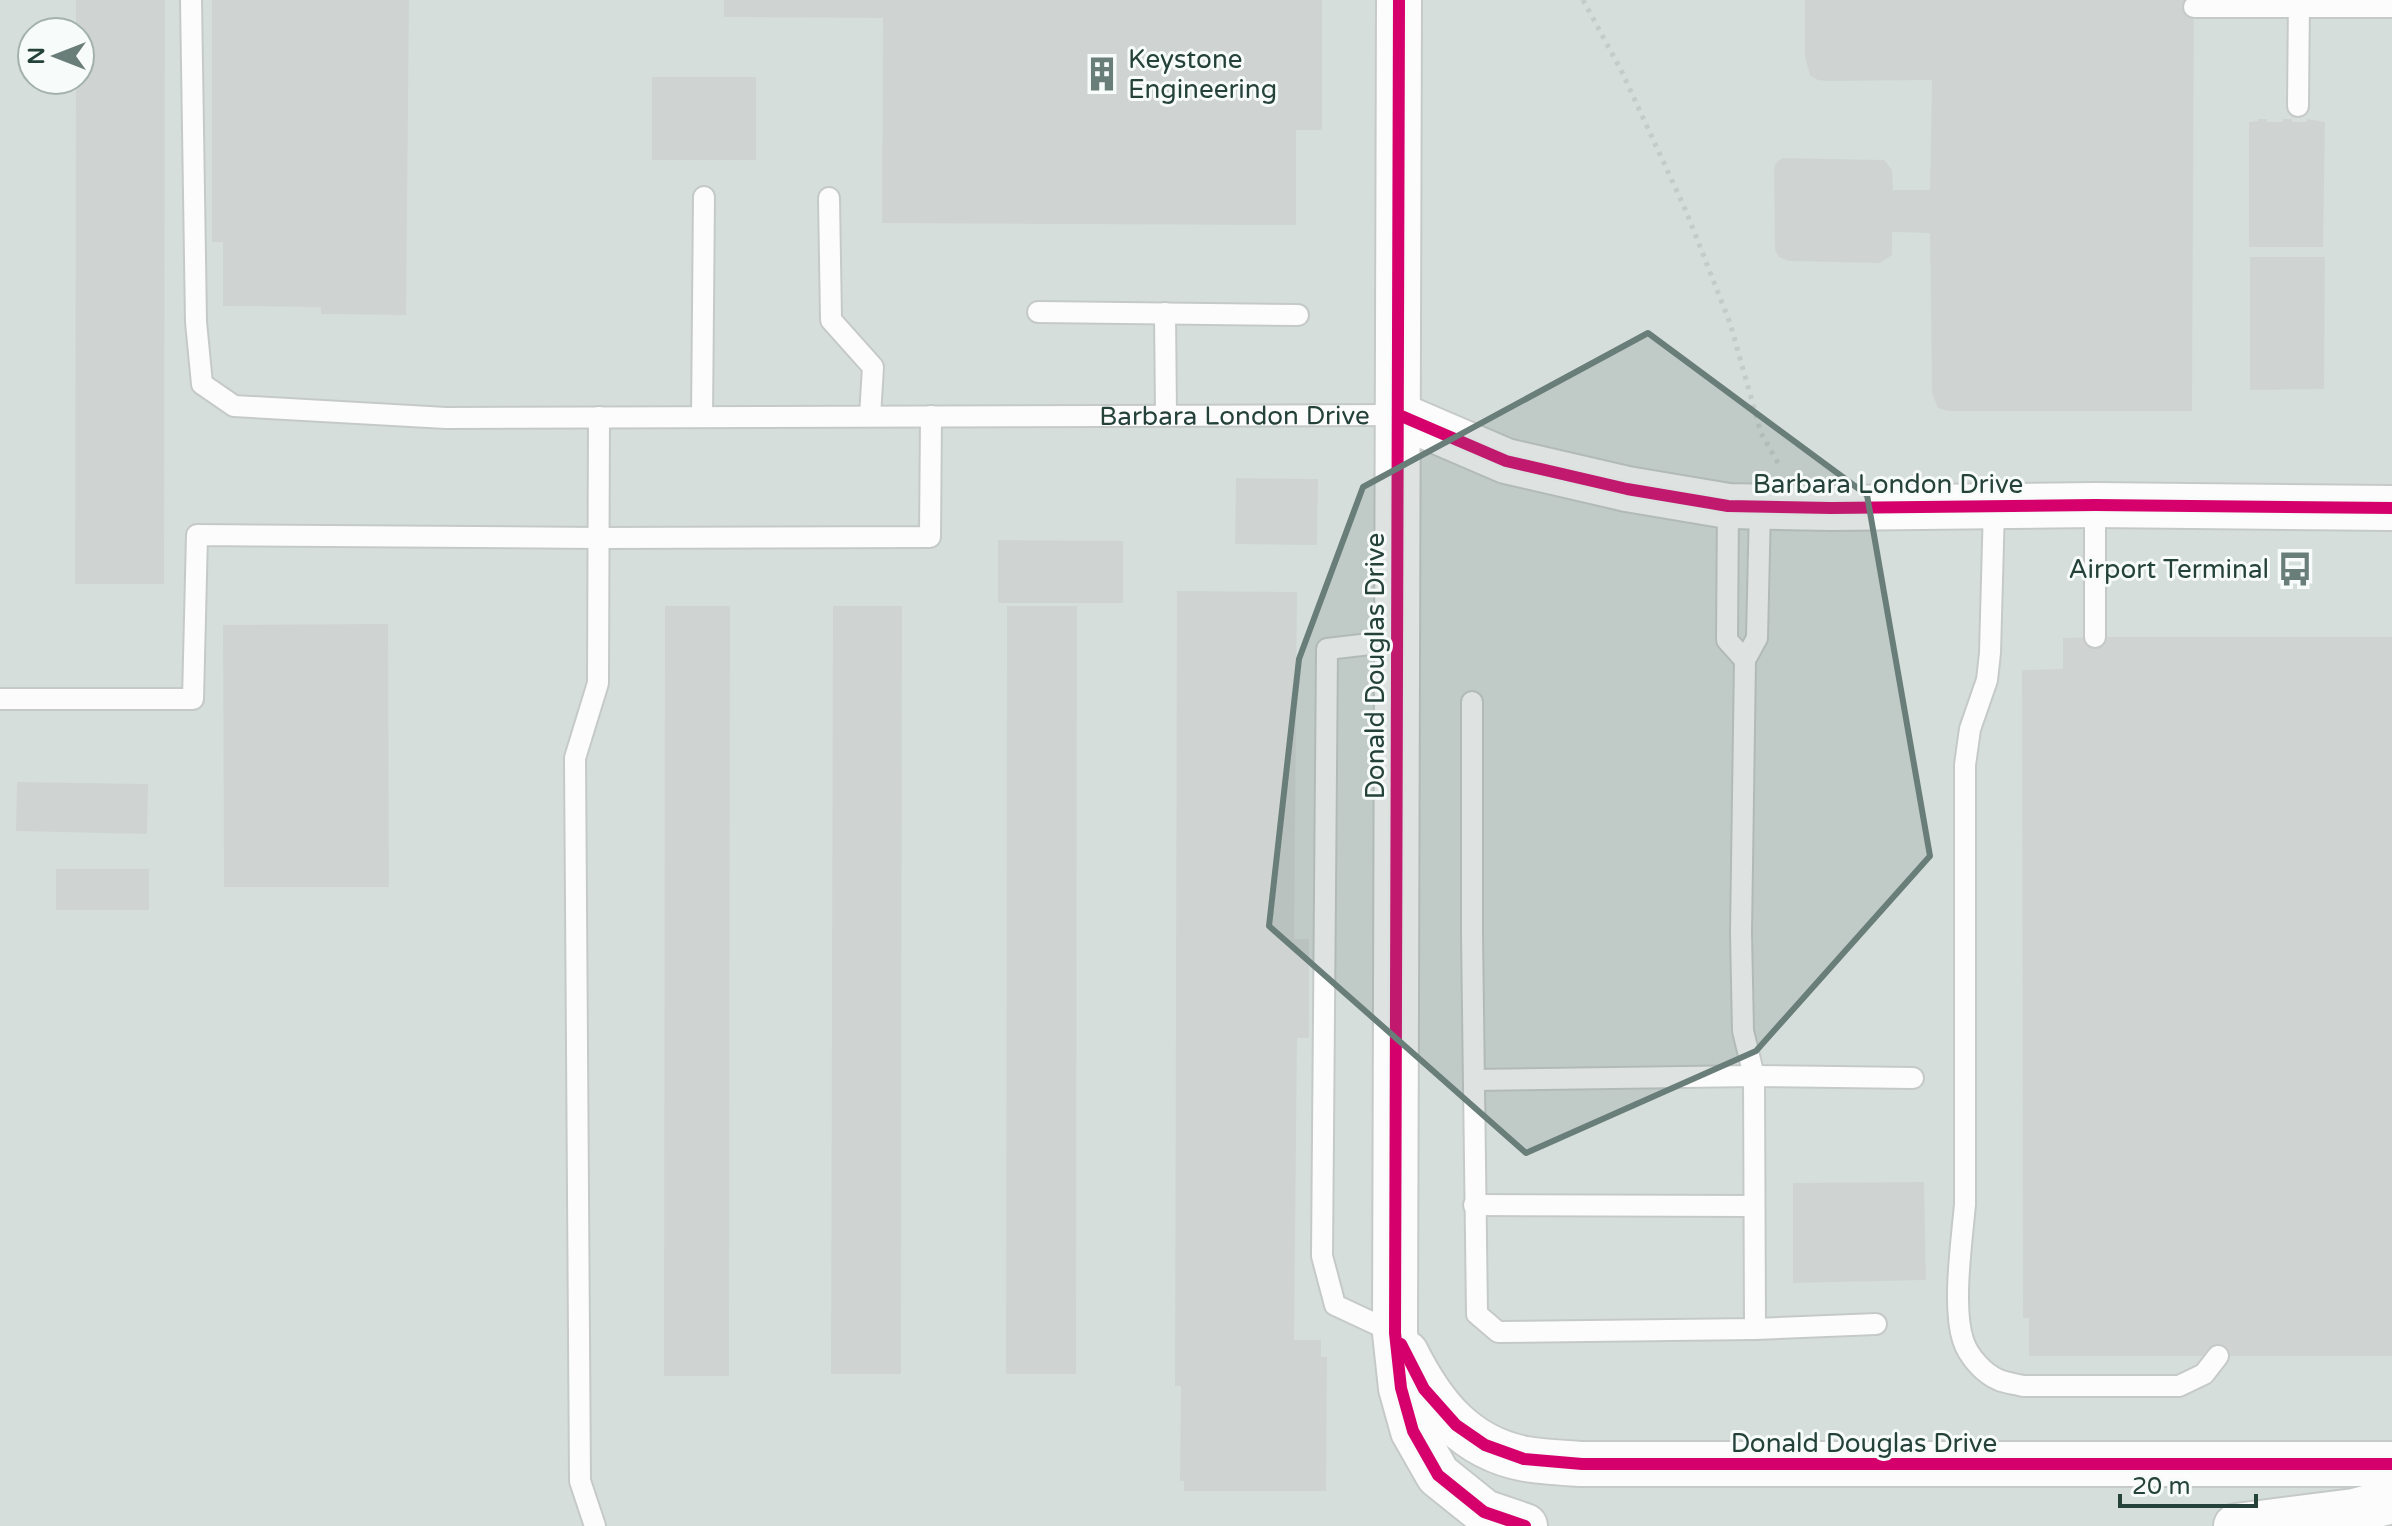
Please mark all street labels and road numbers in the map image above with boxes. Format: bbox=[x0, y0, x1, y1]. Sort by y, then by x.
street label: Barbara London Drive bbox=[1099, 400, 1370, 431]
street label: Barbara London Drive bbox=[1753, 469, 2023, 500]
street label: Donald Douglas Drive bbox=[1360, 533, 1391, 799]
street label: Donald Douglas Drive bbox=[1731, 1428, 1997, 1459]

